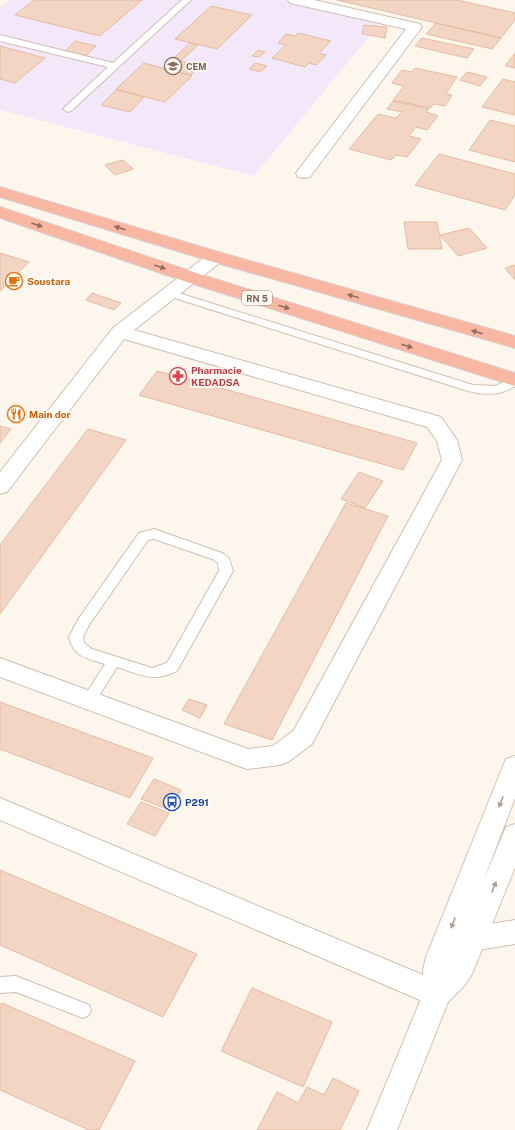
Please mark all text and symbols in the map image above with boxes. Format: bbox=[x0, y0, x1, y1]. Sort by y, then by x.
school or university icon: CEM bbox=[163, 56, 183, 76]
place label: CEM bbox=[186, 61, 206, 72]
one-way arrow bbox=[31, 222, 43, 228]
one-way arrow bbox=[114, 225, 126, 231]
one-way arrow bbox=[154, 264, 166, 270]
cafe icon: Soustara bbox=[4, 271, 24, 291]
place label: Soustara bbox=[27, 275, 71, 287]
road number: RN 5 bbox=[242, 291, 272, 305]
one-way arrow bbox=[346, 293, 358, 299]
one-way arrow bbox=[278, 304, 290, 310]
one-way arrow bbox=[471, 329, 483, 335]
one-way arrow bbox=[402, 343, 414, 349]
place label: Pharmacie KEDADSA bbox=[191, 364, 242, 388]
pharmacy icon: Pharmacie KEDADSA bbox=[168, 366, 188, 386]
restaurant icon: Main dor bbox=[6, 404, 26, 424]
place label: Main dor bbox=[29, 408, 71, 420]
bus stop icon: P291 bbox=[162, 792, 182, 812]
place label: P291 bbox=[185, 796, 209, 808]
one-way arrow bbox=[497, 797, 503, 809]
one-way arrow bbox=[491, 880, 497, 892]
one-way arrow bbox=[450, 918, 456, 930]

